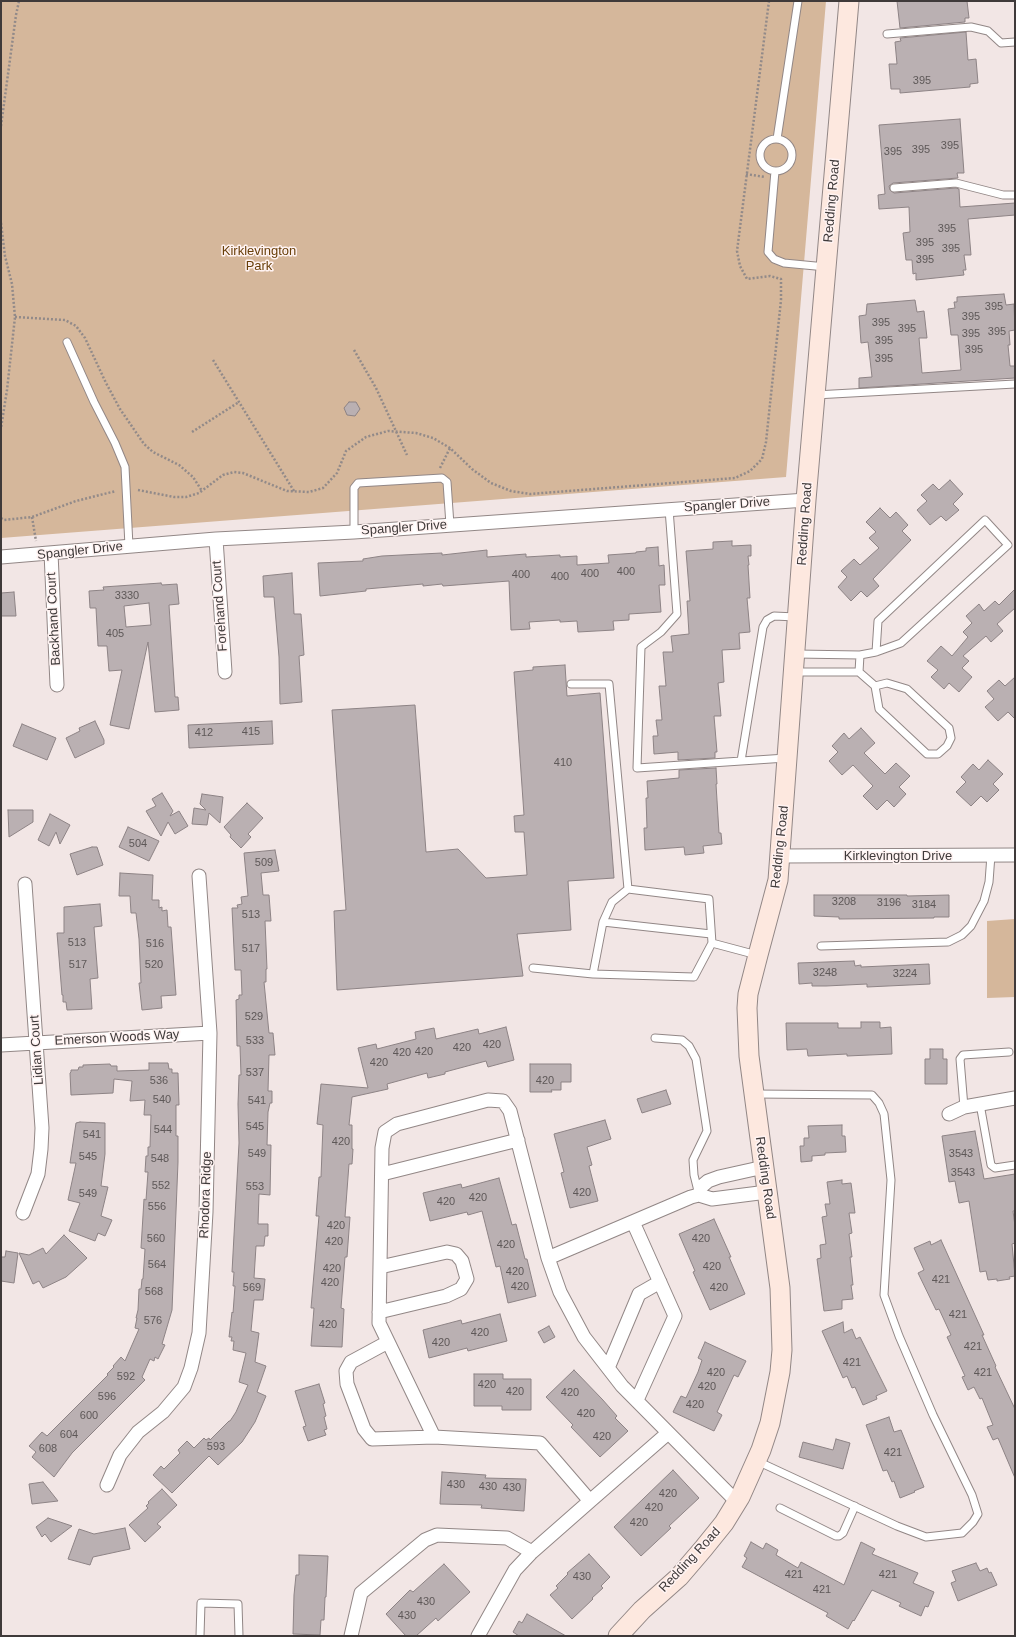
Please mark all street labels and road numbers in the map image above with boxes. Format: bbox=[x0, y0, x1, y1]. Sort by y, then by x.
street label: Redding Road bbox=[821, 159, 843, 243]
street label: Redding Road bbox=[794, 482, 816, 566]
street label: Spangler Drive bbox=[684, 494, 770, 516]
street label: Spangler Drive bbox=[361, 517, 447, 539]
street label: Spangler Drive bbox=[36, 539, 124, 563]
street label: Forehand Court bbox=[209, 560, 231, 652]
street label: Backhand Court bbox=[44, 572, 64, 666]
street label: Redding Road bbox=[768, 805, 792, 889]
street label: Kirklevington Drive bbox=[844, 848, 952, 864]
street label: Lidian Court bbox=[27, 1014, 47, 1086]
street label: Emerson Woods Way bbox=[54, 1027, 180, 1049]
street label: Redding Road bbox=[751, 1136, 779, 1220]
street label: Rhodora Ridge bbox=[197, 1151, 215, 1239]
street label: Redding Road bbox=[656, 1524, 724, 1596]

